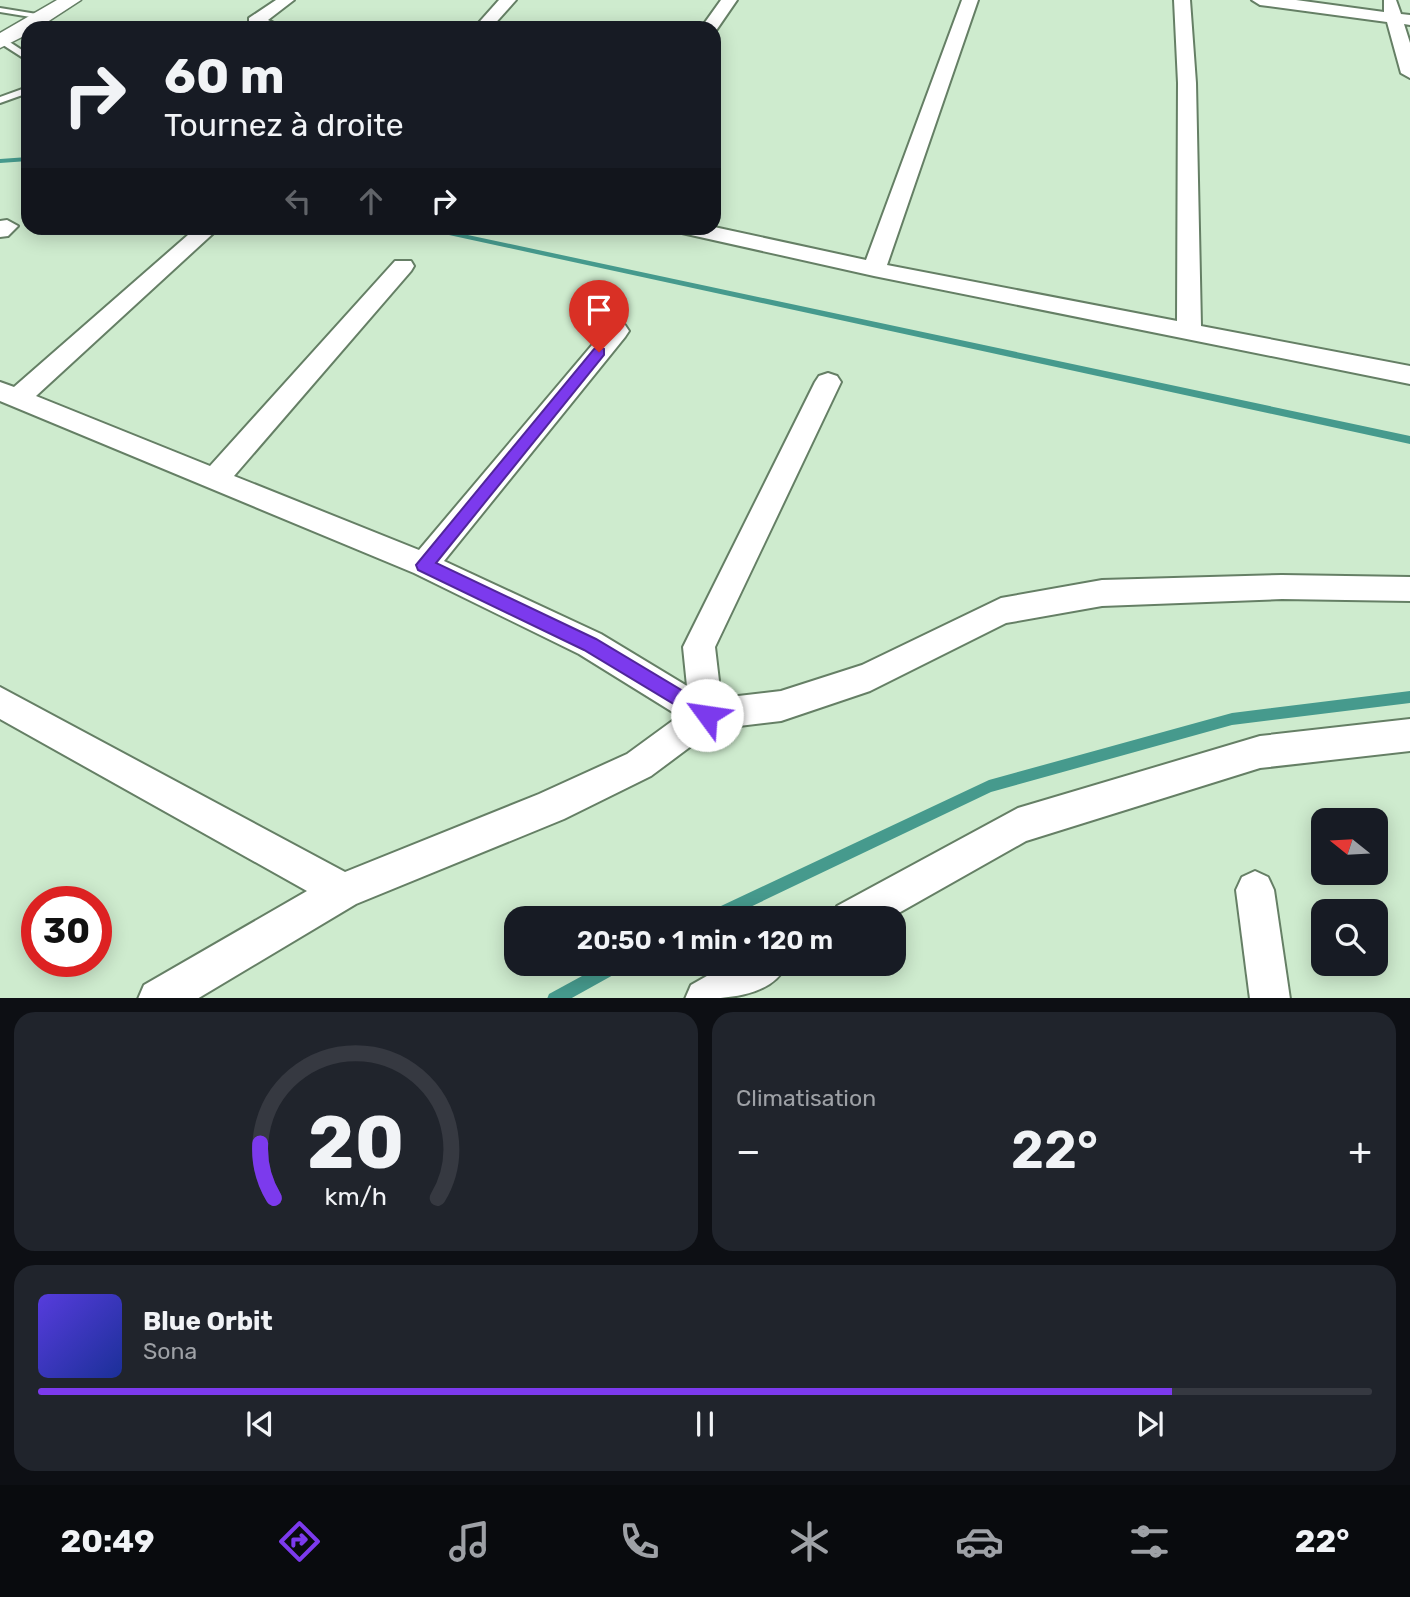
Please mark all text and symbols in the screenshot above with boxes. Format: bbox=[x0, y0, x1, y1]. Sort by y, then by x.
text: 60 m bbox=[164, 47, 285, 105]
icon: right bbox=[49, 49, 140, 140]
text: Tournez à droite bbox=[164, 106, 404, 144]
icon: left bbox=[279, 182, 317, 220]
icon: ahead bbox=[352, 182, 390, 220]
icon: right bbox=[425, 182, 463, 220]
pin bbox=[569, 280, 629, 352]
icon: arrive bbox=[580, 291, 618, 329]
position arrow bbox=[670, 678, 744, 752]
north arrow bbox=[1311, 808, 1388, 886]
map controls bbox=[1311, 808, 1388, 976]
speed limit sign: 30 bbox=[21, 886, 112, 977]
button: search bbox=[1311, 899, 1388, 976]
text: 20:50 · 1 min · 120 m bbox=[577, 925, 833, 956]
text: Climatisation bbox=[736, 1084, 876, 1112]
text: 20 bbox=[308, 1100, 404, 1186]
text: 22° bbox=[1011, 1119, 1098, 1181]
text: − bbox=[736, 1128, 761, 1174]
text: + bbox=[1348, 1128, 1372, 1174]
text: km/h bbox=[325, 1181, 387, 1210]
text: Blue Orbit bbox=[143, 1306, 273, 1337]
text: Sona bbox=[143, 1337, 197, 1365]
icon: previous bbox=[241, 1405, 279, 1443]
icon: pause bbox=[686, 1405, 724, 1443]
icon: next bbox=[1131, 1405, 1169, 1443]
icon: directions bbox=[275, 1517, 324, 1566]
icon: music bbox=[445, 1517, 494, 1566]
icon: phone bbox=[615, 1517, 664, 1566]
icon: climate bbox=[785, 1517, 834, 1566]
icon: car bbox=[955, 1517, 1004, 1566]
icon: filters bbox=[1125, 1517, 1174, 1566]
text: 20:49 bbox=[60, 1522, 155, 1560]
text: 22° bbox=[1295, 1522, 1349, 1560]

